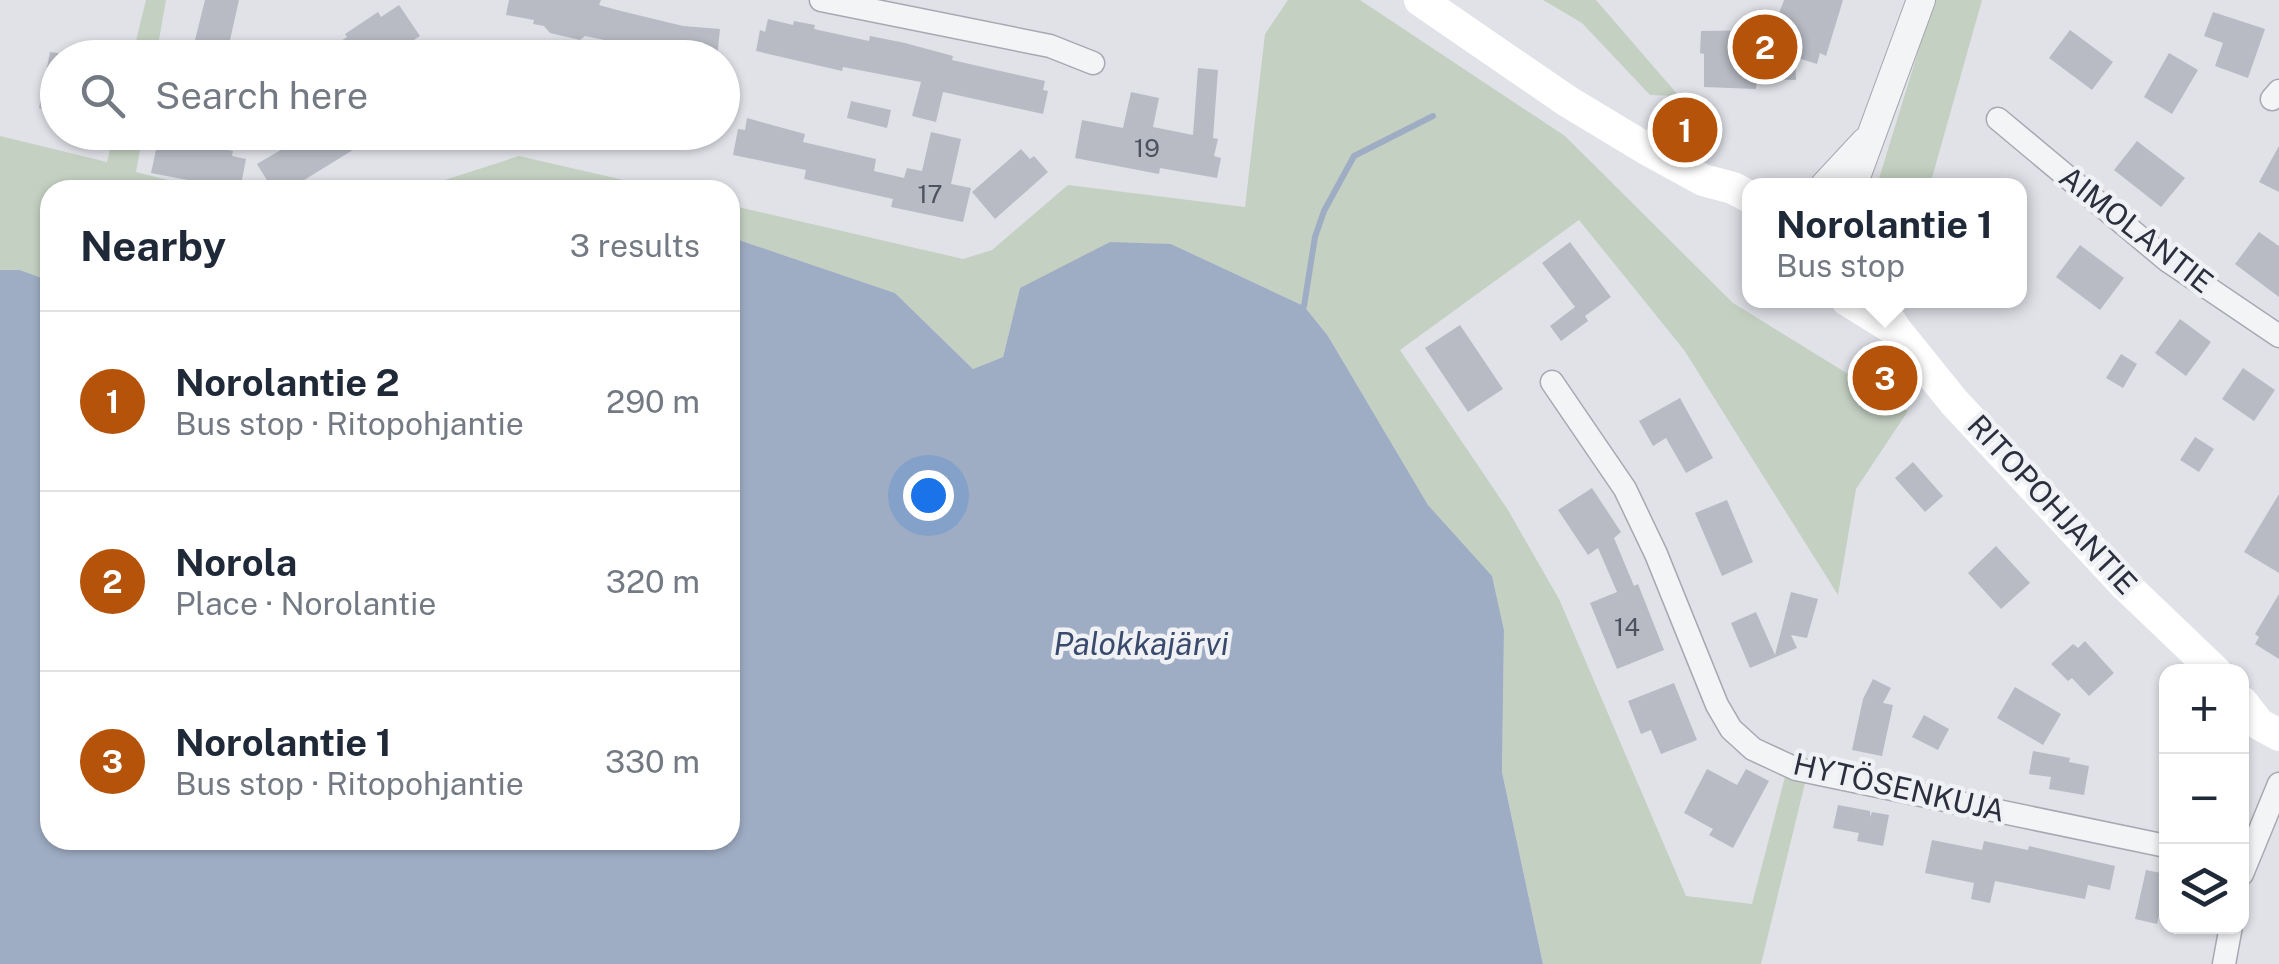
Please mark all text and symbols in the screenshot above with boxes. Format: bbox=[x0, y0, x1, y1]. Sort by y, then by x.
pin: 2 bbox=[1732, 10, 1798, 84]
search box bbox=[40, 40, 740, 150]
icon: search bbox=[75, 68, 130, 123]
text: Search here bbox=[155, 73, 368, 118]
pin: 1 bbox=[1652, 92, 1718, 168]
house number: 19 bbox=[1134, 133, 1160, 163]
street label: AIMOLANTIE bbox=[2053, 158, 2221, 300]
popup bbox=[1742, 178, 2027, 308]
house number: 17 bbox=[917, 179, 943, 209]
text: Norolantie 1 bbox=[1776, 202, 1993, 247]
text: Nearby bbox=[80, 221, 226, 270]
text: 3 results bbox=[570, 227, 700, 264]
text: Bus stop bbox=[1776, 247, 1905, 284]
pin: 3 bbox=[1852, 340, 1918, 416]
text: Norolantie 2 bbox=[175, 360, 400, 405]
text: 1 bbox=[106, 383, 119, 420]
text: 290 m bbox=[606, 383, 700, 420]
text: Bus stop · Ritopohjantie bbox=[175, 405, 524, 442]
street label: RITOPOHJANTIE bbox=[1960, 407, 2145, 601]
your location bbox=[903, 470, 954, 521]
text: Norola bbox=[175, 540, 297, 585]
text: 2 bbox=[102, 563, 123, 600]
text: 320 m bbox=[606, 563, 700, 600]
text: Place · Norolantie bbox=[175, 585, 436, 622]
house number: 14 bbox=[1614, 612, 1640, 642]
water label: Palokkajärvi bbox=[1053, 625, 1229, 662]
map controls bbox=[2159, 664, 2249, 934]
button: + bbox=[2159, 664, 2249, 754]
text: Norolantie 1 bbox=[175, 720, 392, 765]
text: 3 bbox=[102, 743, 123, 780]
text: 330 m bbox=[605, 743, 700, 780]
street label: HYTÖSENKUJA bbox=[1790, 745, 2009, 829]
button: − bbox=[2159, 754, 2249, 844]
text: Bus stop · Ritopohjantie bbox=[175, 765, 524, 802]
button: layers bbox=[2159, 844, 2249, 934]

